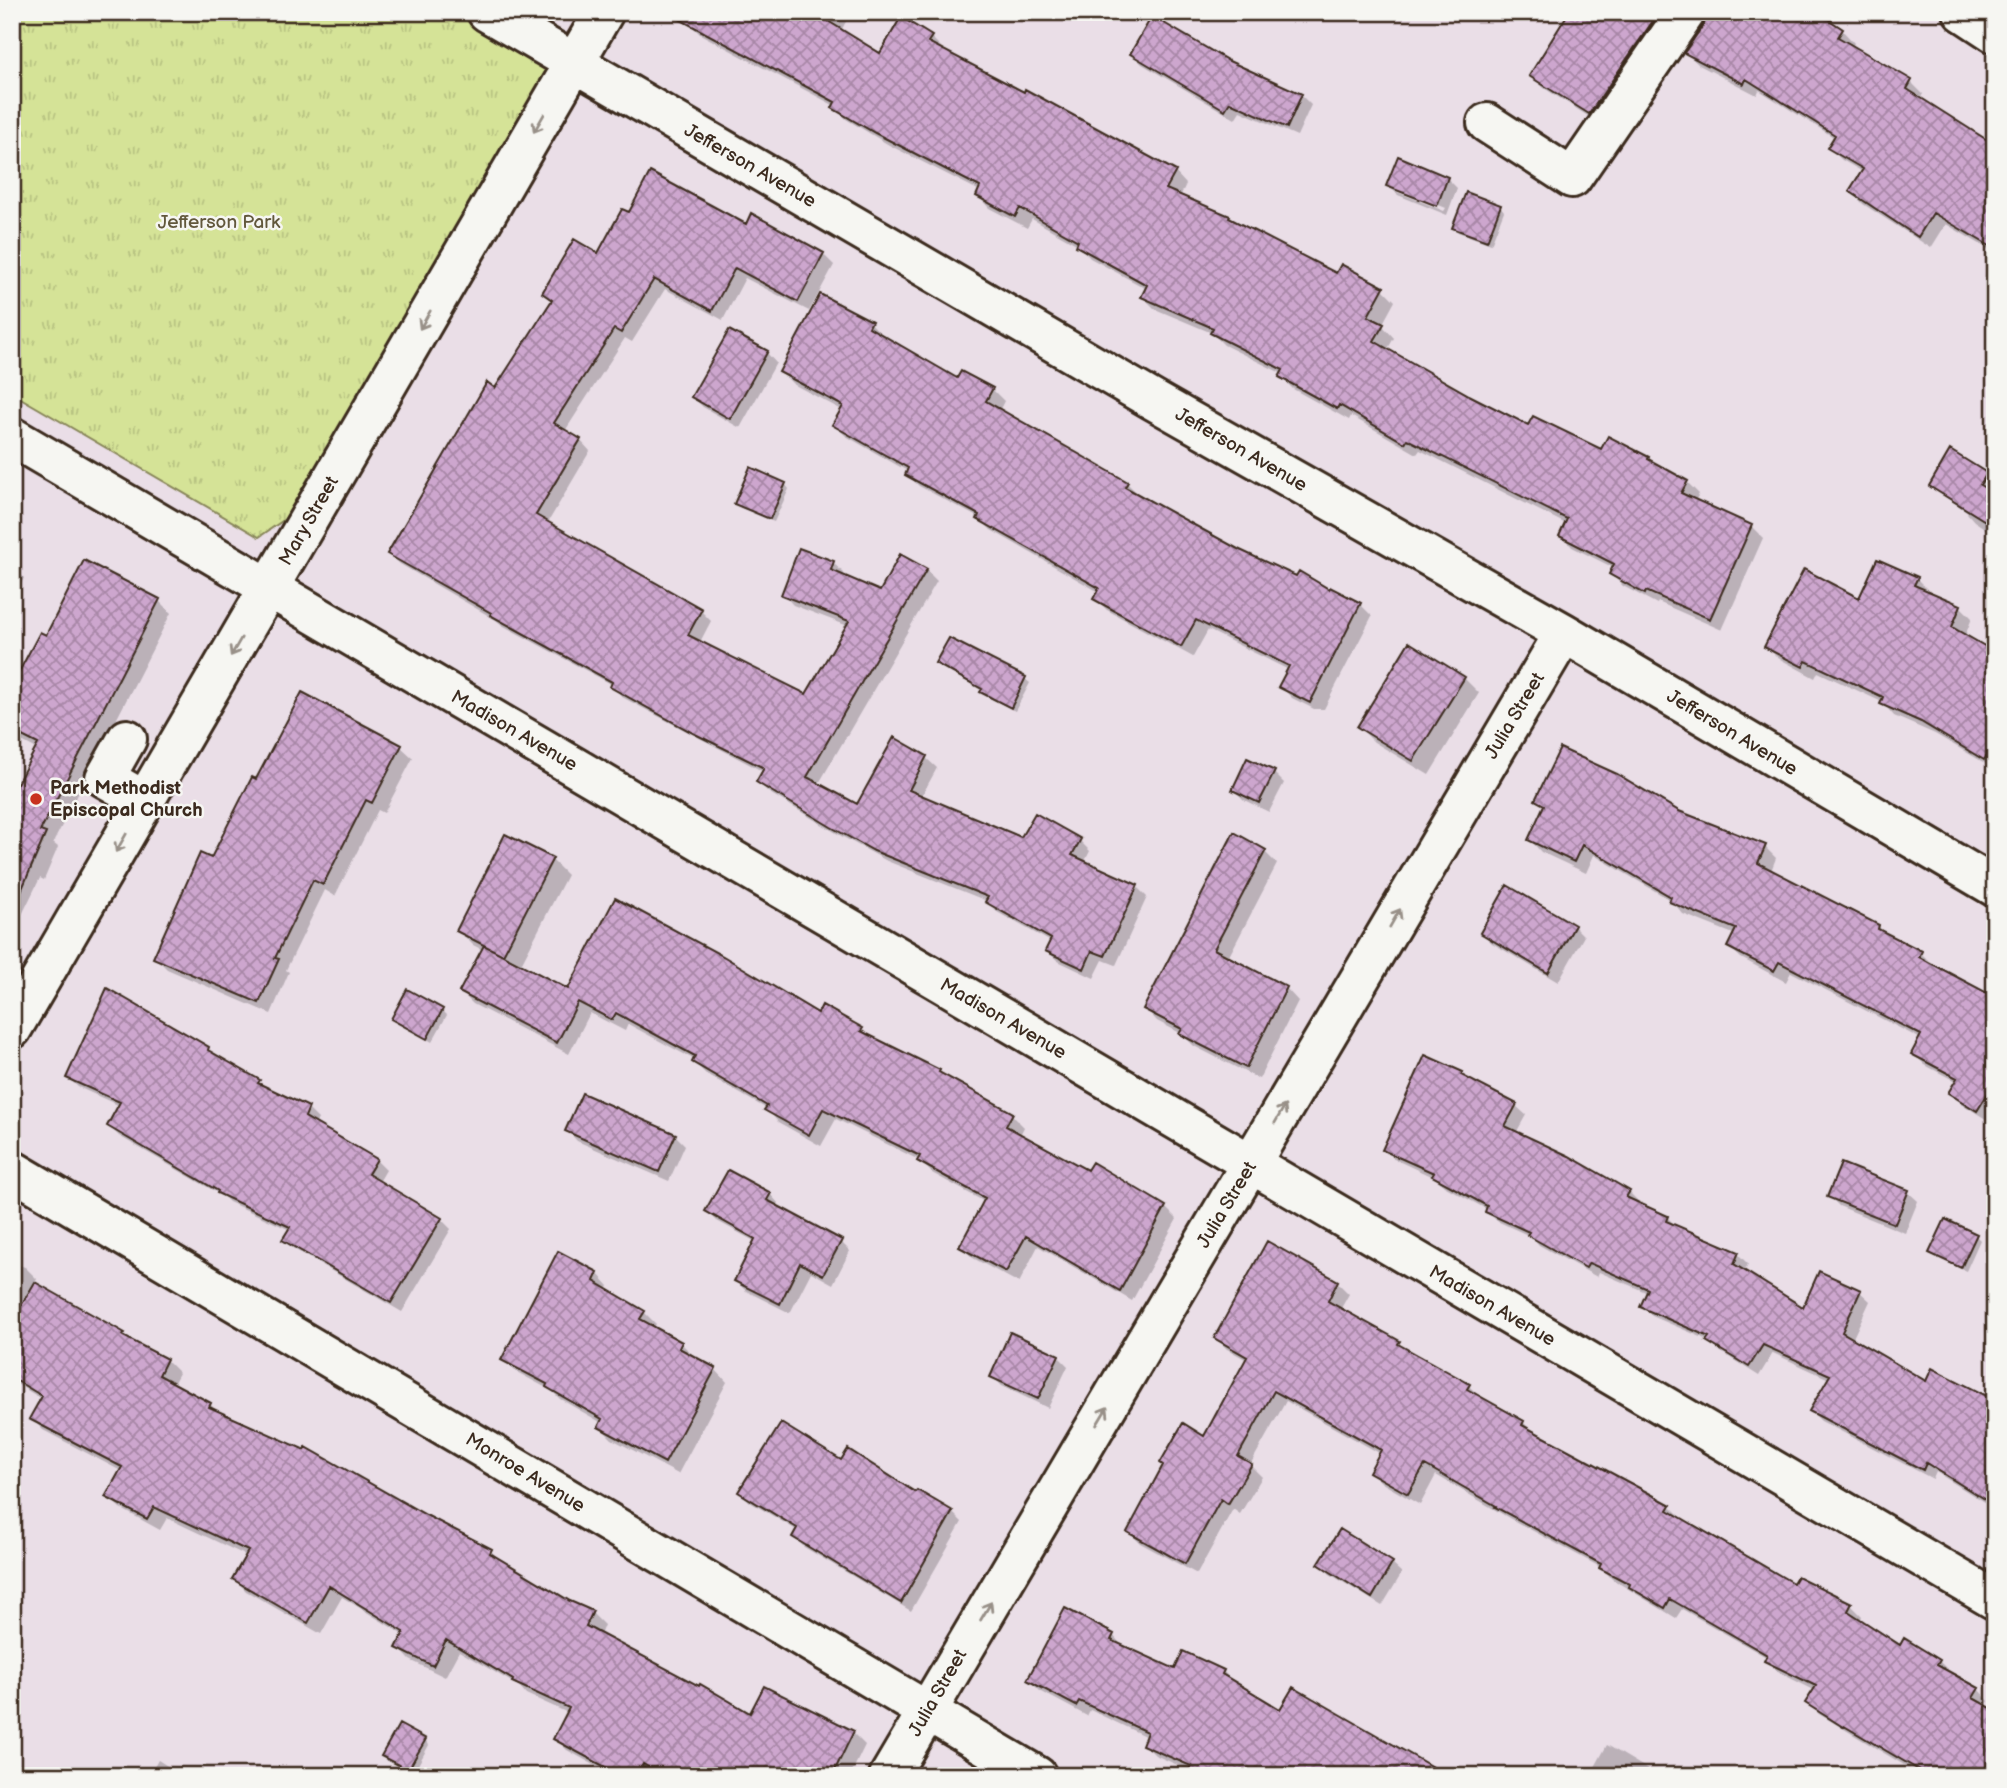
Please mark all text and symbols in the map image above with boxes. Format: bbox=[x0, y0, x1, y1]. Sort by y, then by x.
one-way arrow bbox=[532, 112, 546, 132]
street label: Jefferson Avenue bbox=[680, 119, 820, 213]
park label: Jefferson Park bbox=[158, 211, 281, 234]
one-way arrow bbox=[418, 309, 432, 329]
street label: Jefferson Avenue bbox=[1171, 403, 1311, 497]
street label: Mary Street bbox=[274, 472, 344, 570]
one-way arrow bbox=[229, 637, 243, 657]
street label: Julia Street bbox=[1480, 668, 1550, 763]
street label: Madison Avenue bbox=[447, 685, 581, 777]
street label: Jefferson Avenue bbox=[1662, 685, 1802, 781]
place label: Park Methodist Episcopal Church bbox=[50, 777, 203, 822]
marker: Park Methodist Episcopal Church bbox=[28, 791, 44, 807]
one-way arrow bbox=[114, 833, 128, 853]
one-way arrow bbox=[1389, 909, 1403, 929]
street label: Madison Avenue bbox=[936, 973, 1070, 1065]
one-way arrow bbox=[1273, 1105, 1287, 1125]
street label: Julia Street bbox=[1192, 1157, 1262, 1252]
street label: Madison Avenue bbox=[1425, 1260, 1559, 1352]
one-way arrow bbox=[1095, 1406, 1109, 1426]
street label: Monroe Avenue bbox=[461, 1428, 589, 1518]
one-way arrow bbox=[979, 1602, 993, 1622]
street label: Julia Street bbox=[904, 1645, 972, 1741]

